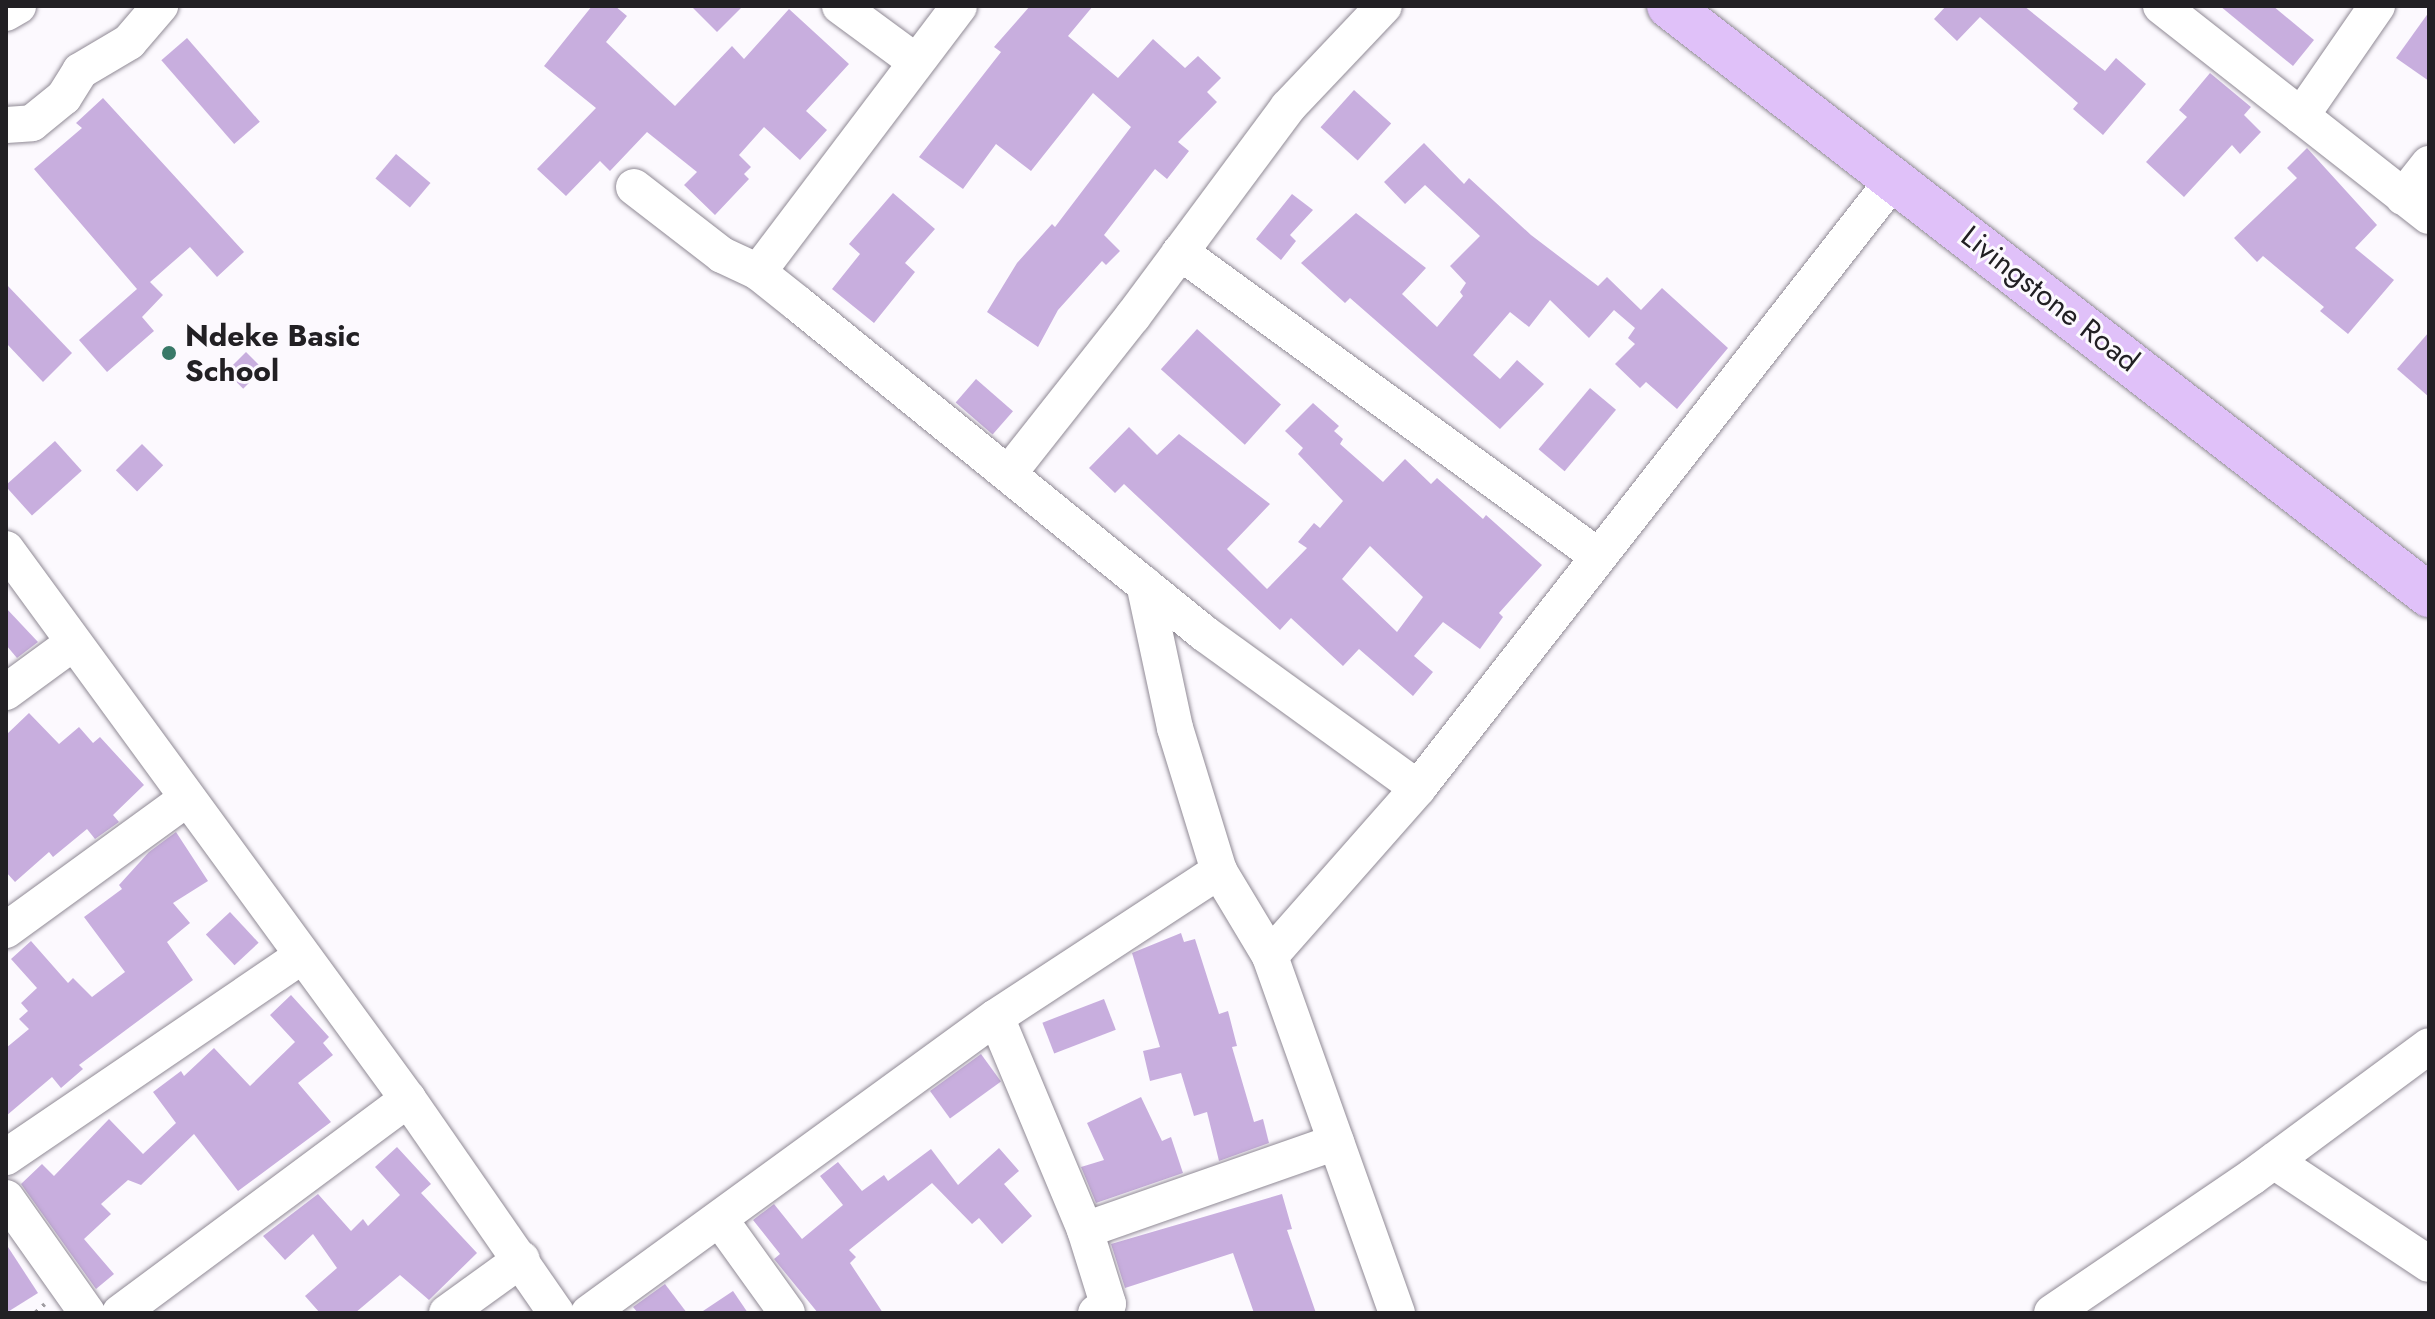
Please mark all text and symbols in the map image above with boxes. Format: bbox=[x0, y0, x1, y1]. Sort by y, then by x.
street label: Livingstone Road bbox=[1954, 218, 2146, 380]
place label: Ndeke Basic School bbox=[185, 318, 360, 388]
marker: Ndeke Basic School bbox=[160, 344, 178, 362]

